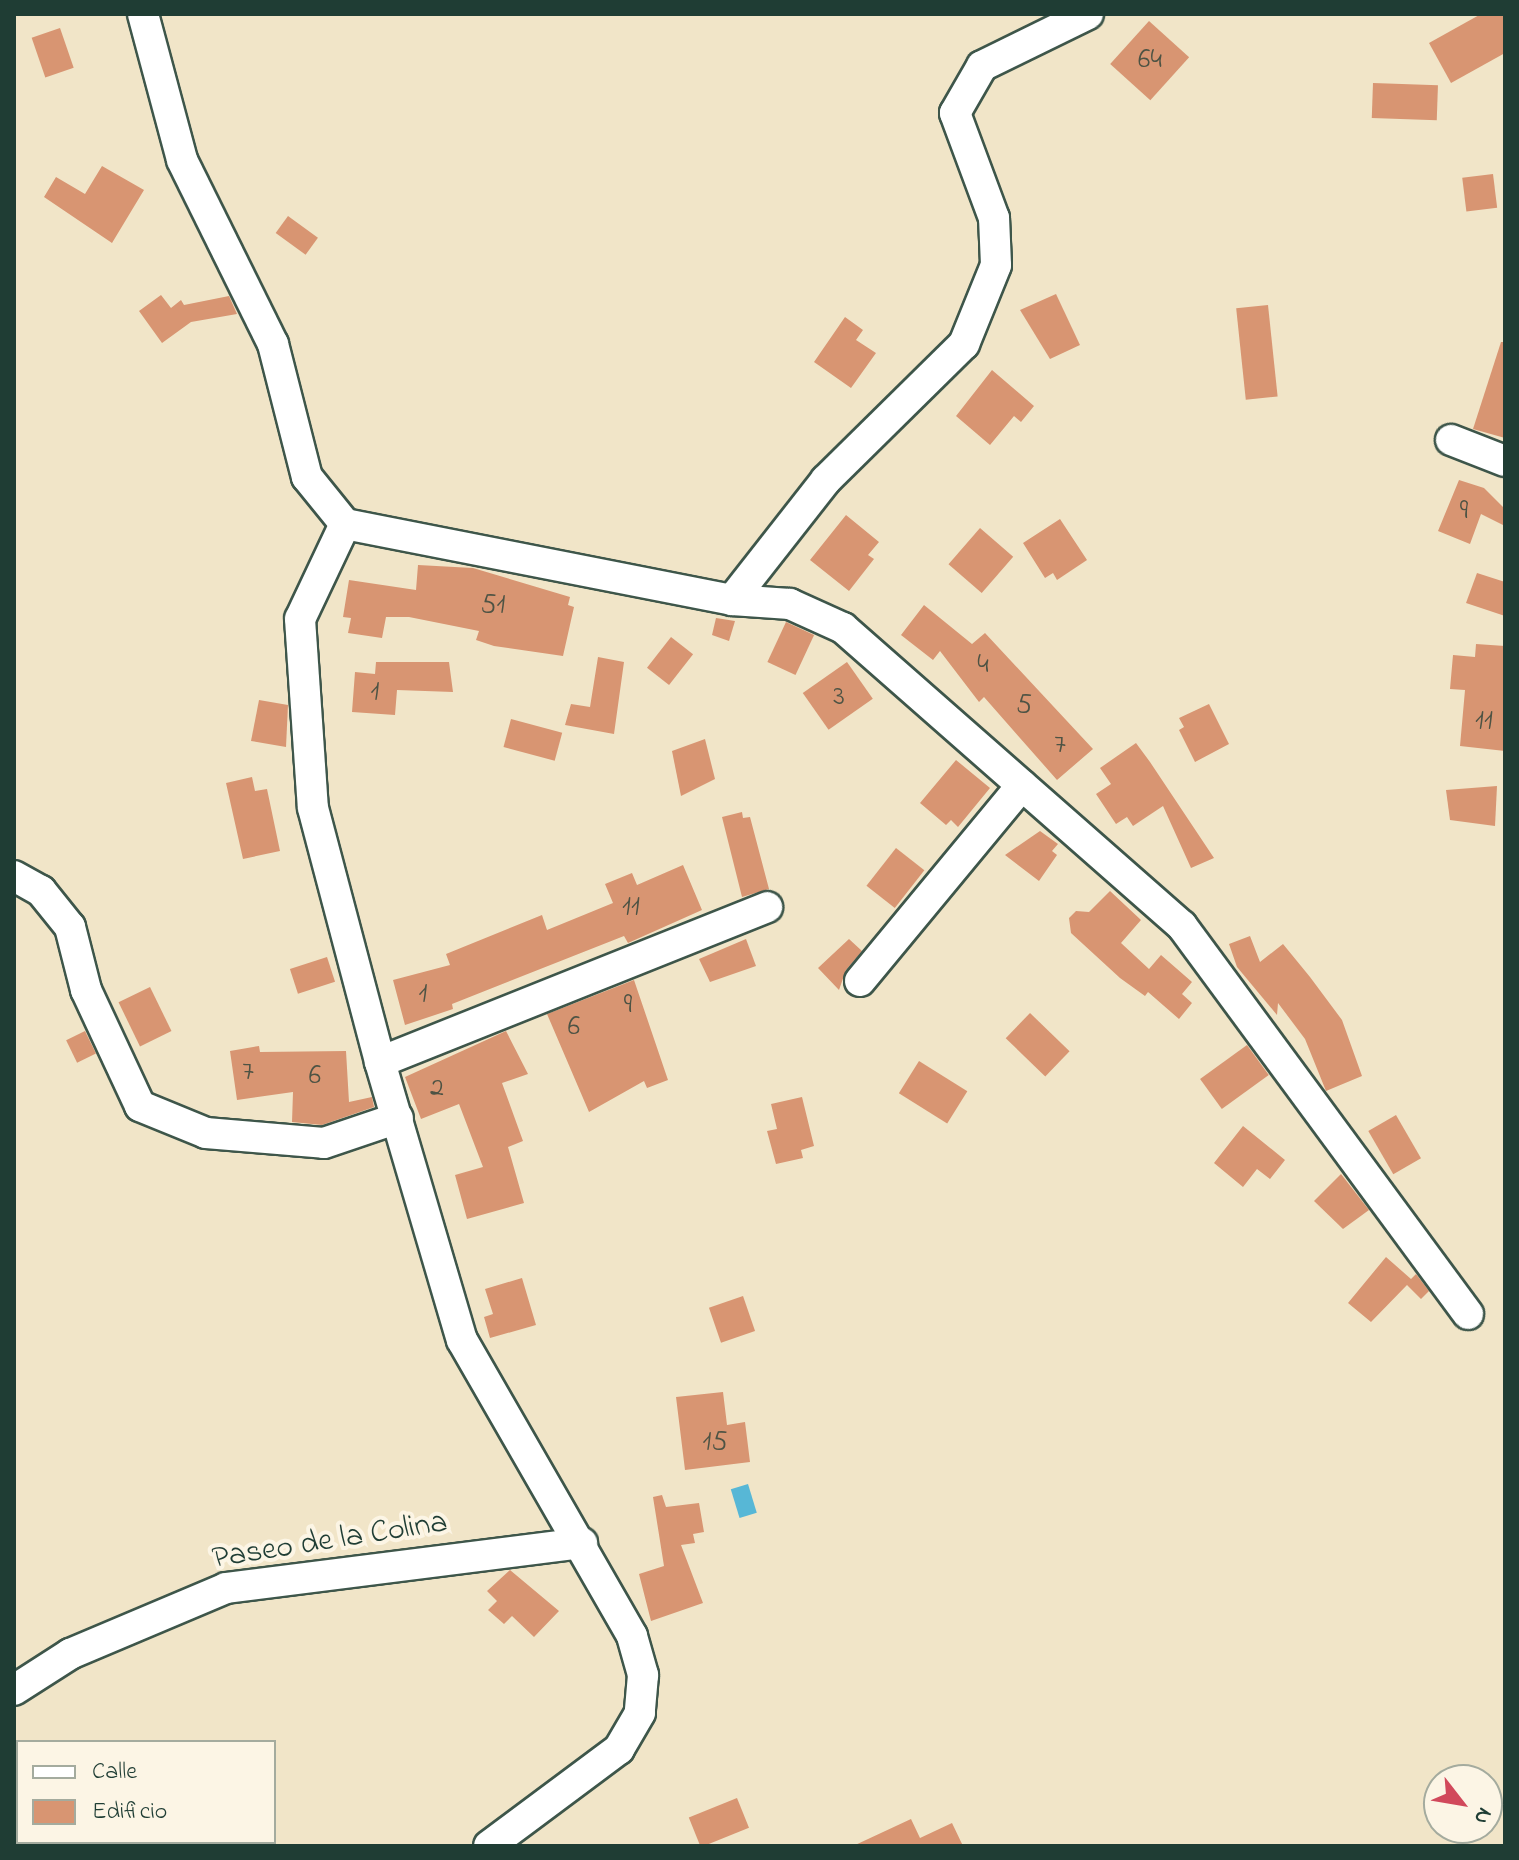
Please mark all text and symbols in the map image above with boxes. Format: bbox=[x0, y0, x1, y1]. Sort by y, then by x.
house number: 64 bbox=[1138, 44, 1162, 78]
house number: 9 bbox=[1460, 495, 1468, 529]
house number: 51 bbox=[481, 589, 505, 623]
house number: 4 bbox=[977, 649, 989, 683]
house number: 1 bbox=[371, 676, 379, 710]
house number: 3 bbox=[833, 681, 845, 715]
house number: 5 bbox=[1016, 689, 1032, 723]
house number: 11 bbox=[1475, 705, 1493, 739]
house number: 7 bbox=[1054, 729, 1066, 763]
house number: 11 bbox=[622, 891, 640, 925]
house number: 1 bbox=[419, 978, 427, 1012]
house number: 9 bbox=[624, 989, 632, 1023]
house number: 6 bbox=[568, 1011, 580, 1045]
house number: 7 bbox=[242, 1056, 254, 1090]
house number: 6 bbox=[309, 1060, 321, 1094]
house number: 2 bbox=[430, 1072, 444, 1106]
house number: 15 bbox=[703, 1426, 727, 1460]
street label: Paseo de la Colina bbox=[210, 1504, 450, 1580]
legend bbox=[16, 1740, 276, 1844]
text: Calle bbox=[92, 1755, 137, 1790]
north arrow bbox=[1423, 1764, 1503, 1844]
text: Edificio bbox=[92, 1795, 167, 1830]
text: N bbox=[1464, 1801, 1499, 1830]

